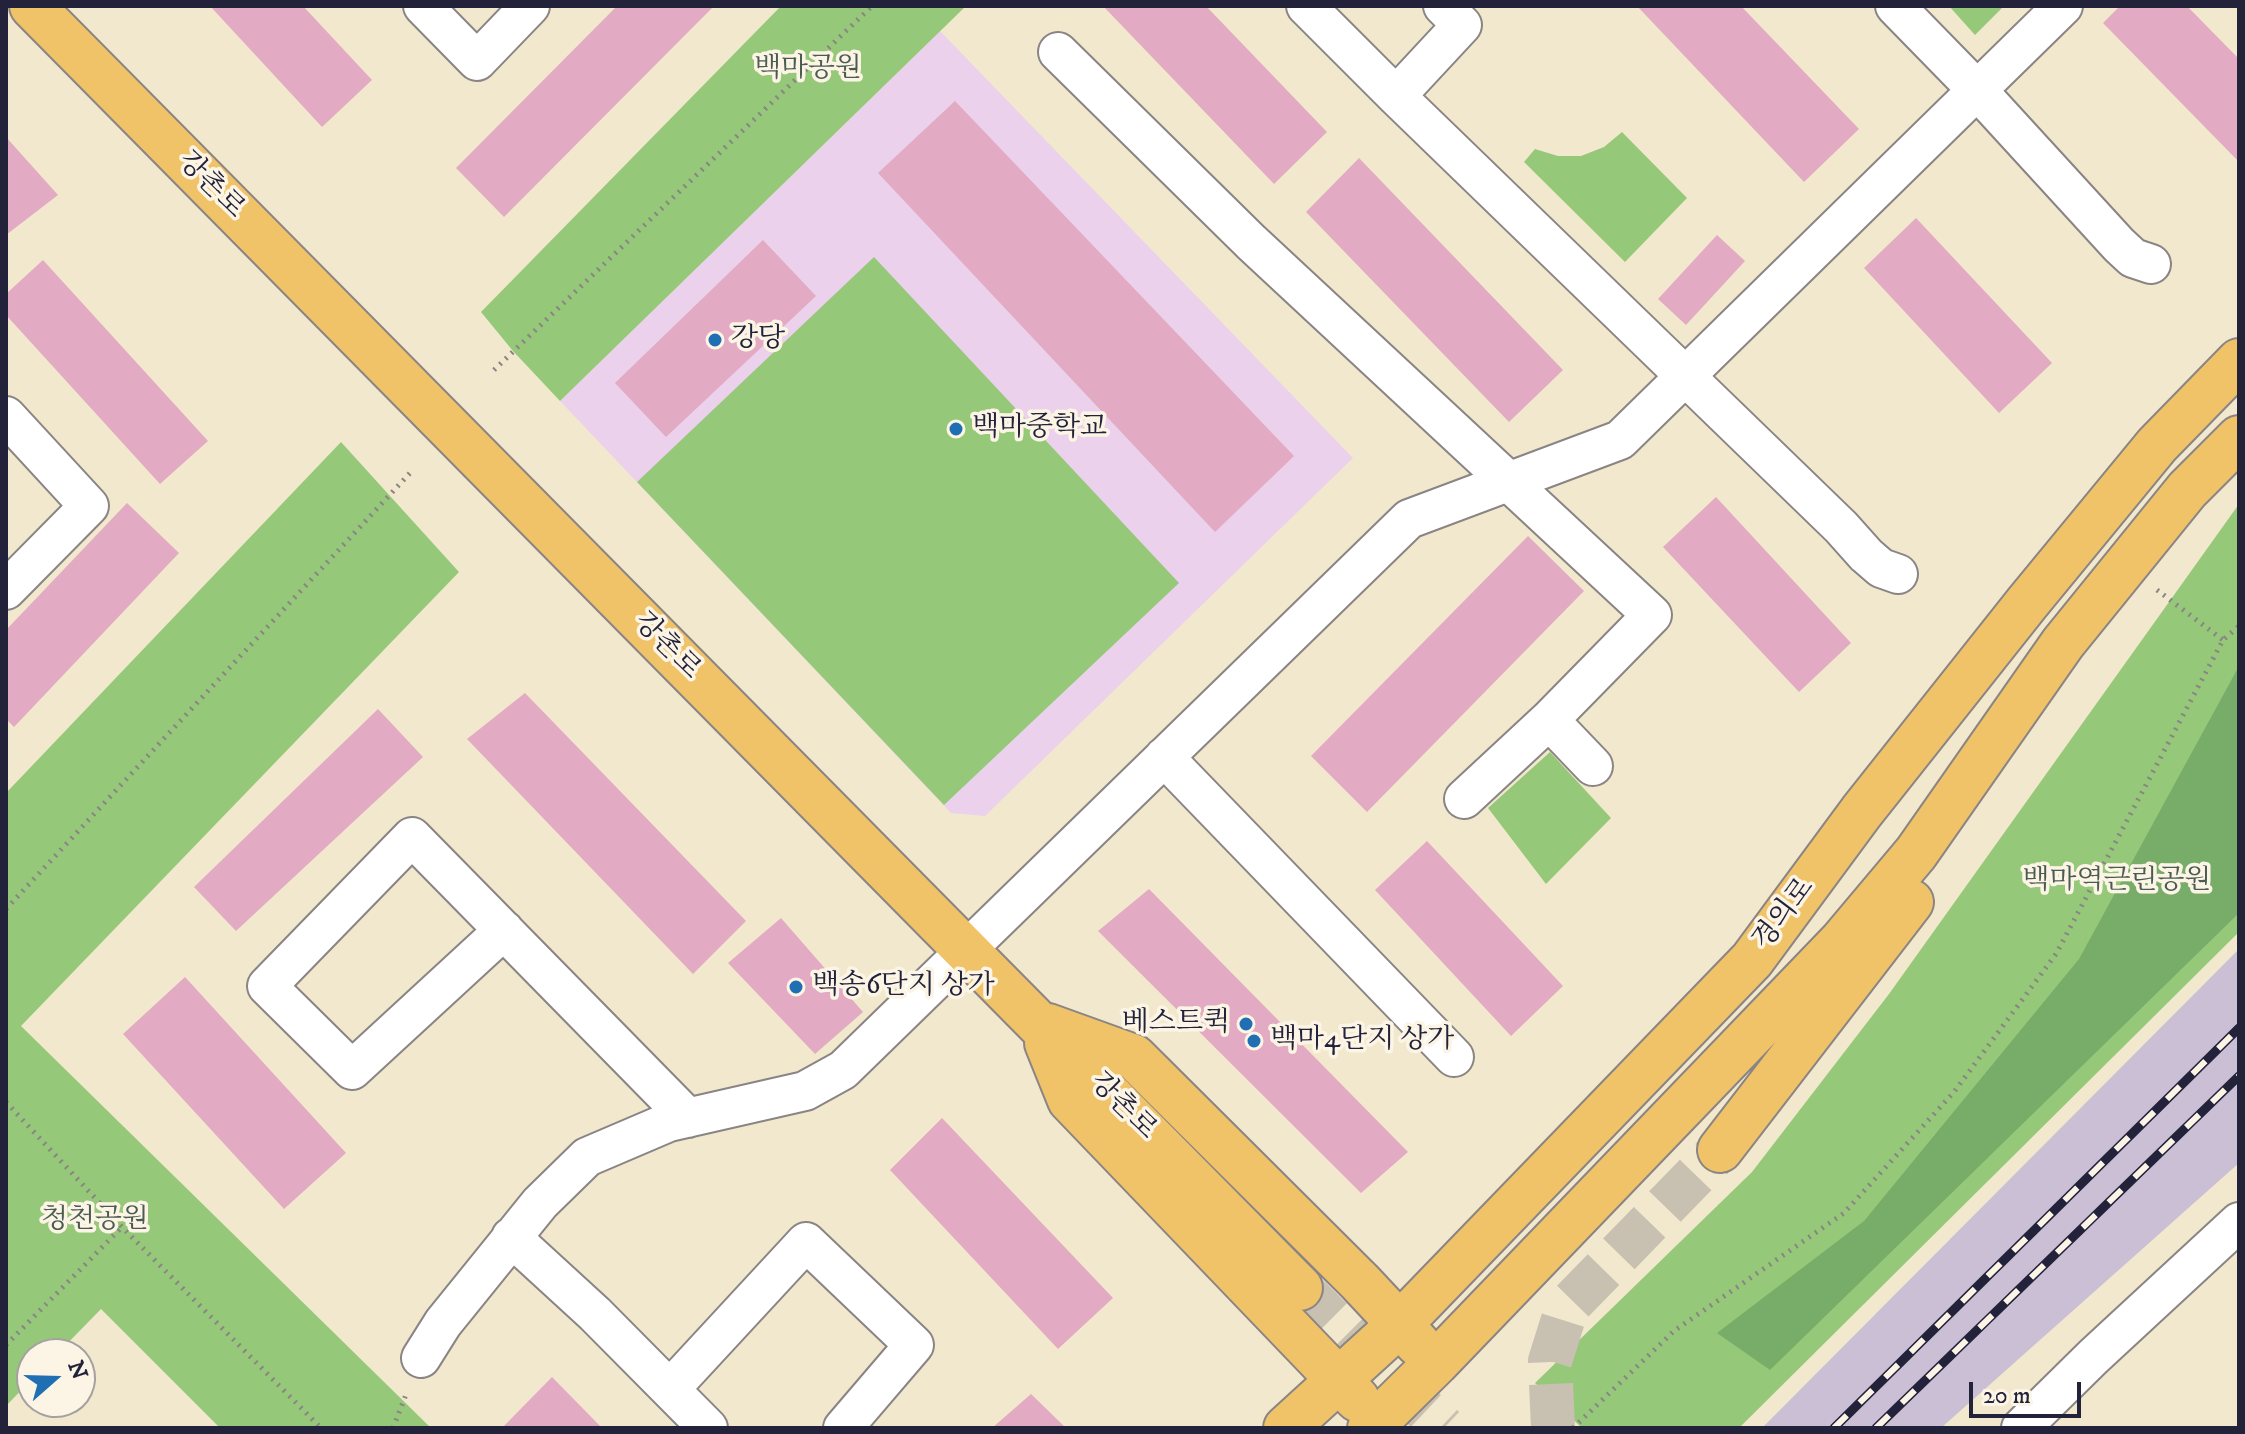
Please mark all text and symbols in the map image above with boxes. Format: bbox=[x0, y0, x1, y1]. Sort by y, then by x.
park label: 백마공원 bbox=[754, 53, 862, 87]
street label: 강촌로 bbox=[169, 145, 251, 227]
place label: 강당 bbox=[731, 323, 785, 357]
marker: 강당 bbox=[706, 331, 724, 349]
place label: 백마중학교 bbox=[972, 412, 1107, 446]
marker: 백마중학교 bbox=[947, 420, 965, 438]
street label: 강촌로 bbox=[625, 606, 707, 688]
park label: 백마역근린공원 bbox=[2022, 865, 2212, 899]
street label: 경의로 bbox=[1747, 872, 1823, 958]
place label: 백송6단지 상가 bbox=[812, 970, 995, 1004]
marker: 백송6단지 상가 bbox=[787, 978, 805, 996]
place label: 베스트퀵 bbox=[1122, 1007, 1230, 1041]
marker: 베스트퀵 bbox=[1237, 1015, 1255, 1033]
place label: 백마4단지 상가 bbox=[1270, 1024, 1454, 1058]
marker: 백마4단지 상가 bbox=[1245, 1032, 1263, 1050]
street label: 강촌로 bbox=[1081, 1066, 1163, 1148]
park label: 청천공원 bbox=[41, 1204, 149, 1238]
north arrow bbox=[16, 1338, 96, 1418]
text: N bbox=[61, 1357, 93, 1383]
scale bar bbox=[1973, 1366, 2085, 1416]
text: 20 m bbox=[1983, 1381, 2031, 1411]

